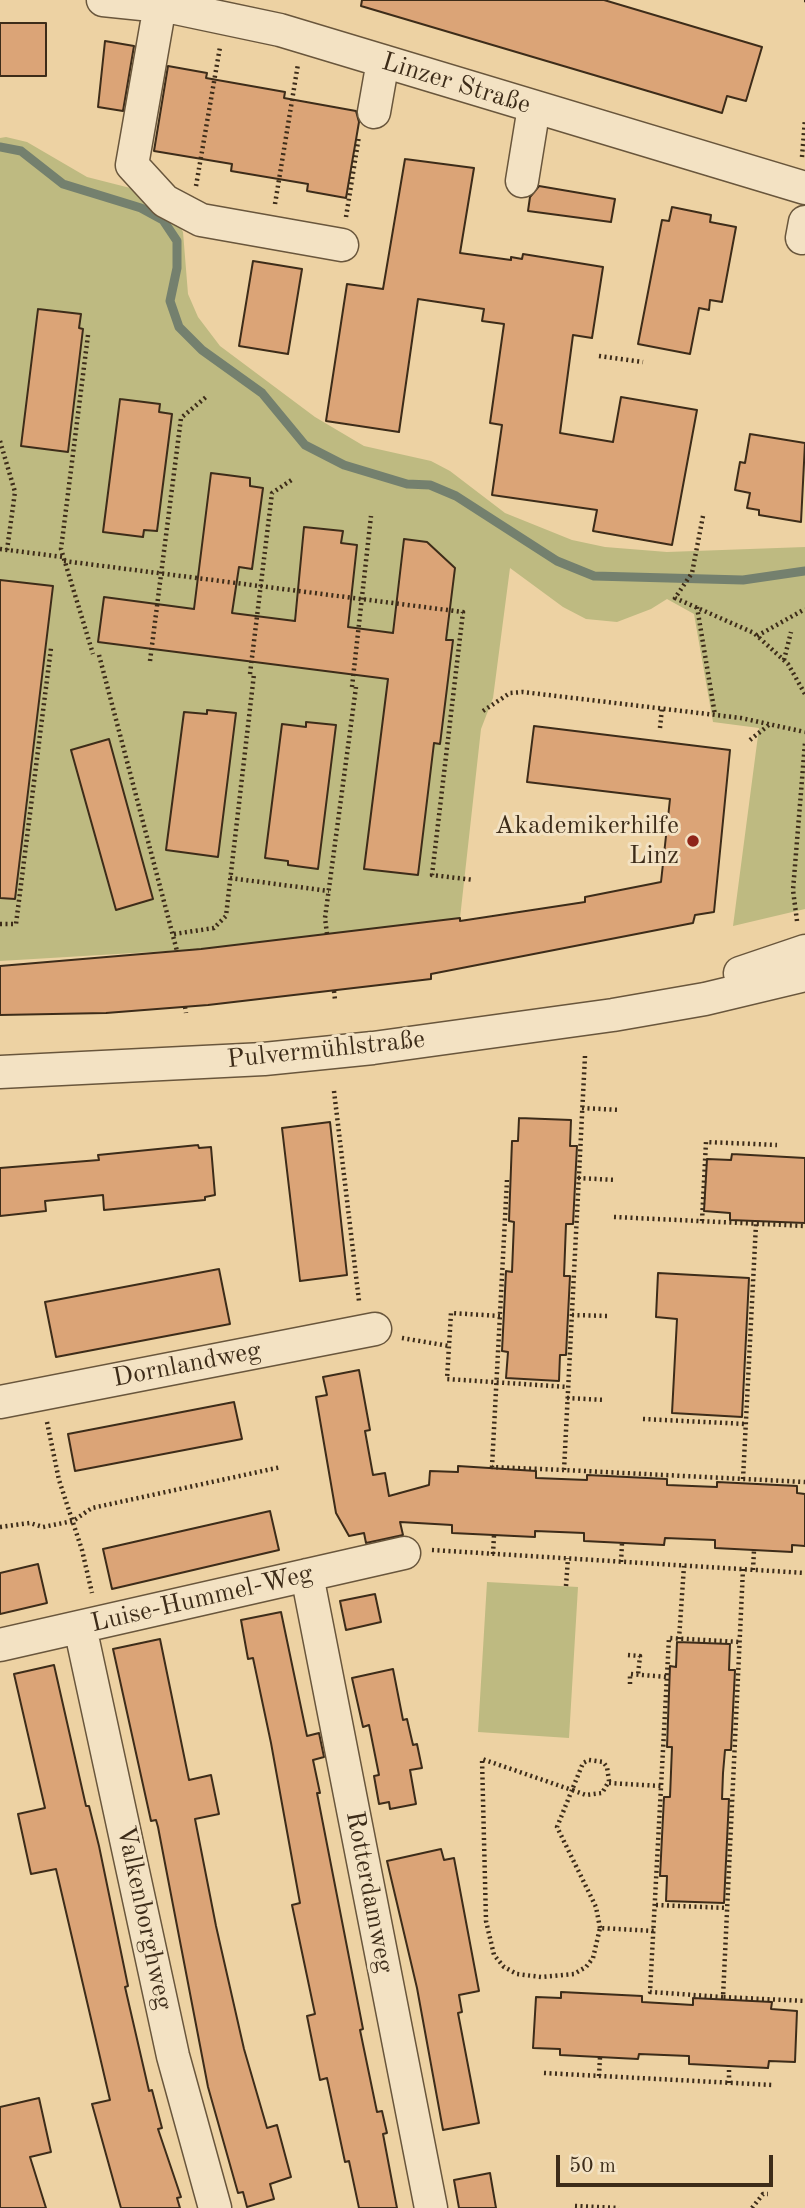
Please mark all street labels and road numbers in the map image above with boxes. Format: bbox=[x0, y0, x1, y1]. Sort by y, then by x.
street label: Linzer Straße bbox=[378, 47, 534, 121]
street label: Pulvermühlstraße bbox=[225, 1024, 427, 1076]
street label: Dornlandweg bbox=[110, 1335, 264, 1395]
street label: Luise-Hummel-Weg bbox=[88, 1558, 316, 1640]
street label: Rotterdamweg bbox=[338, 1808, 400, 1976]
street label: Valkenborghweg bbox=[109, 1823, 179, 2013]

